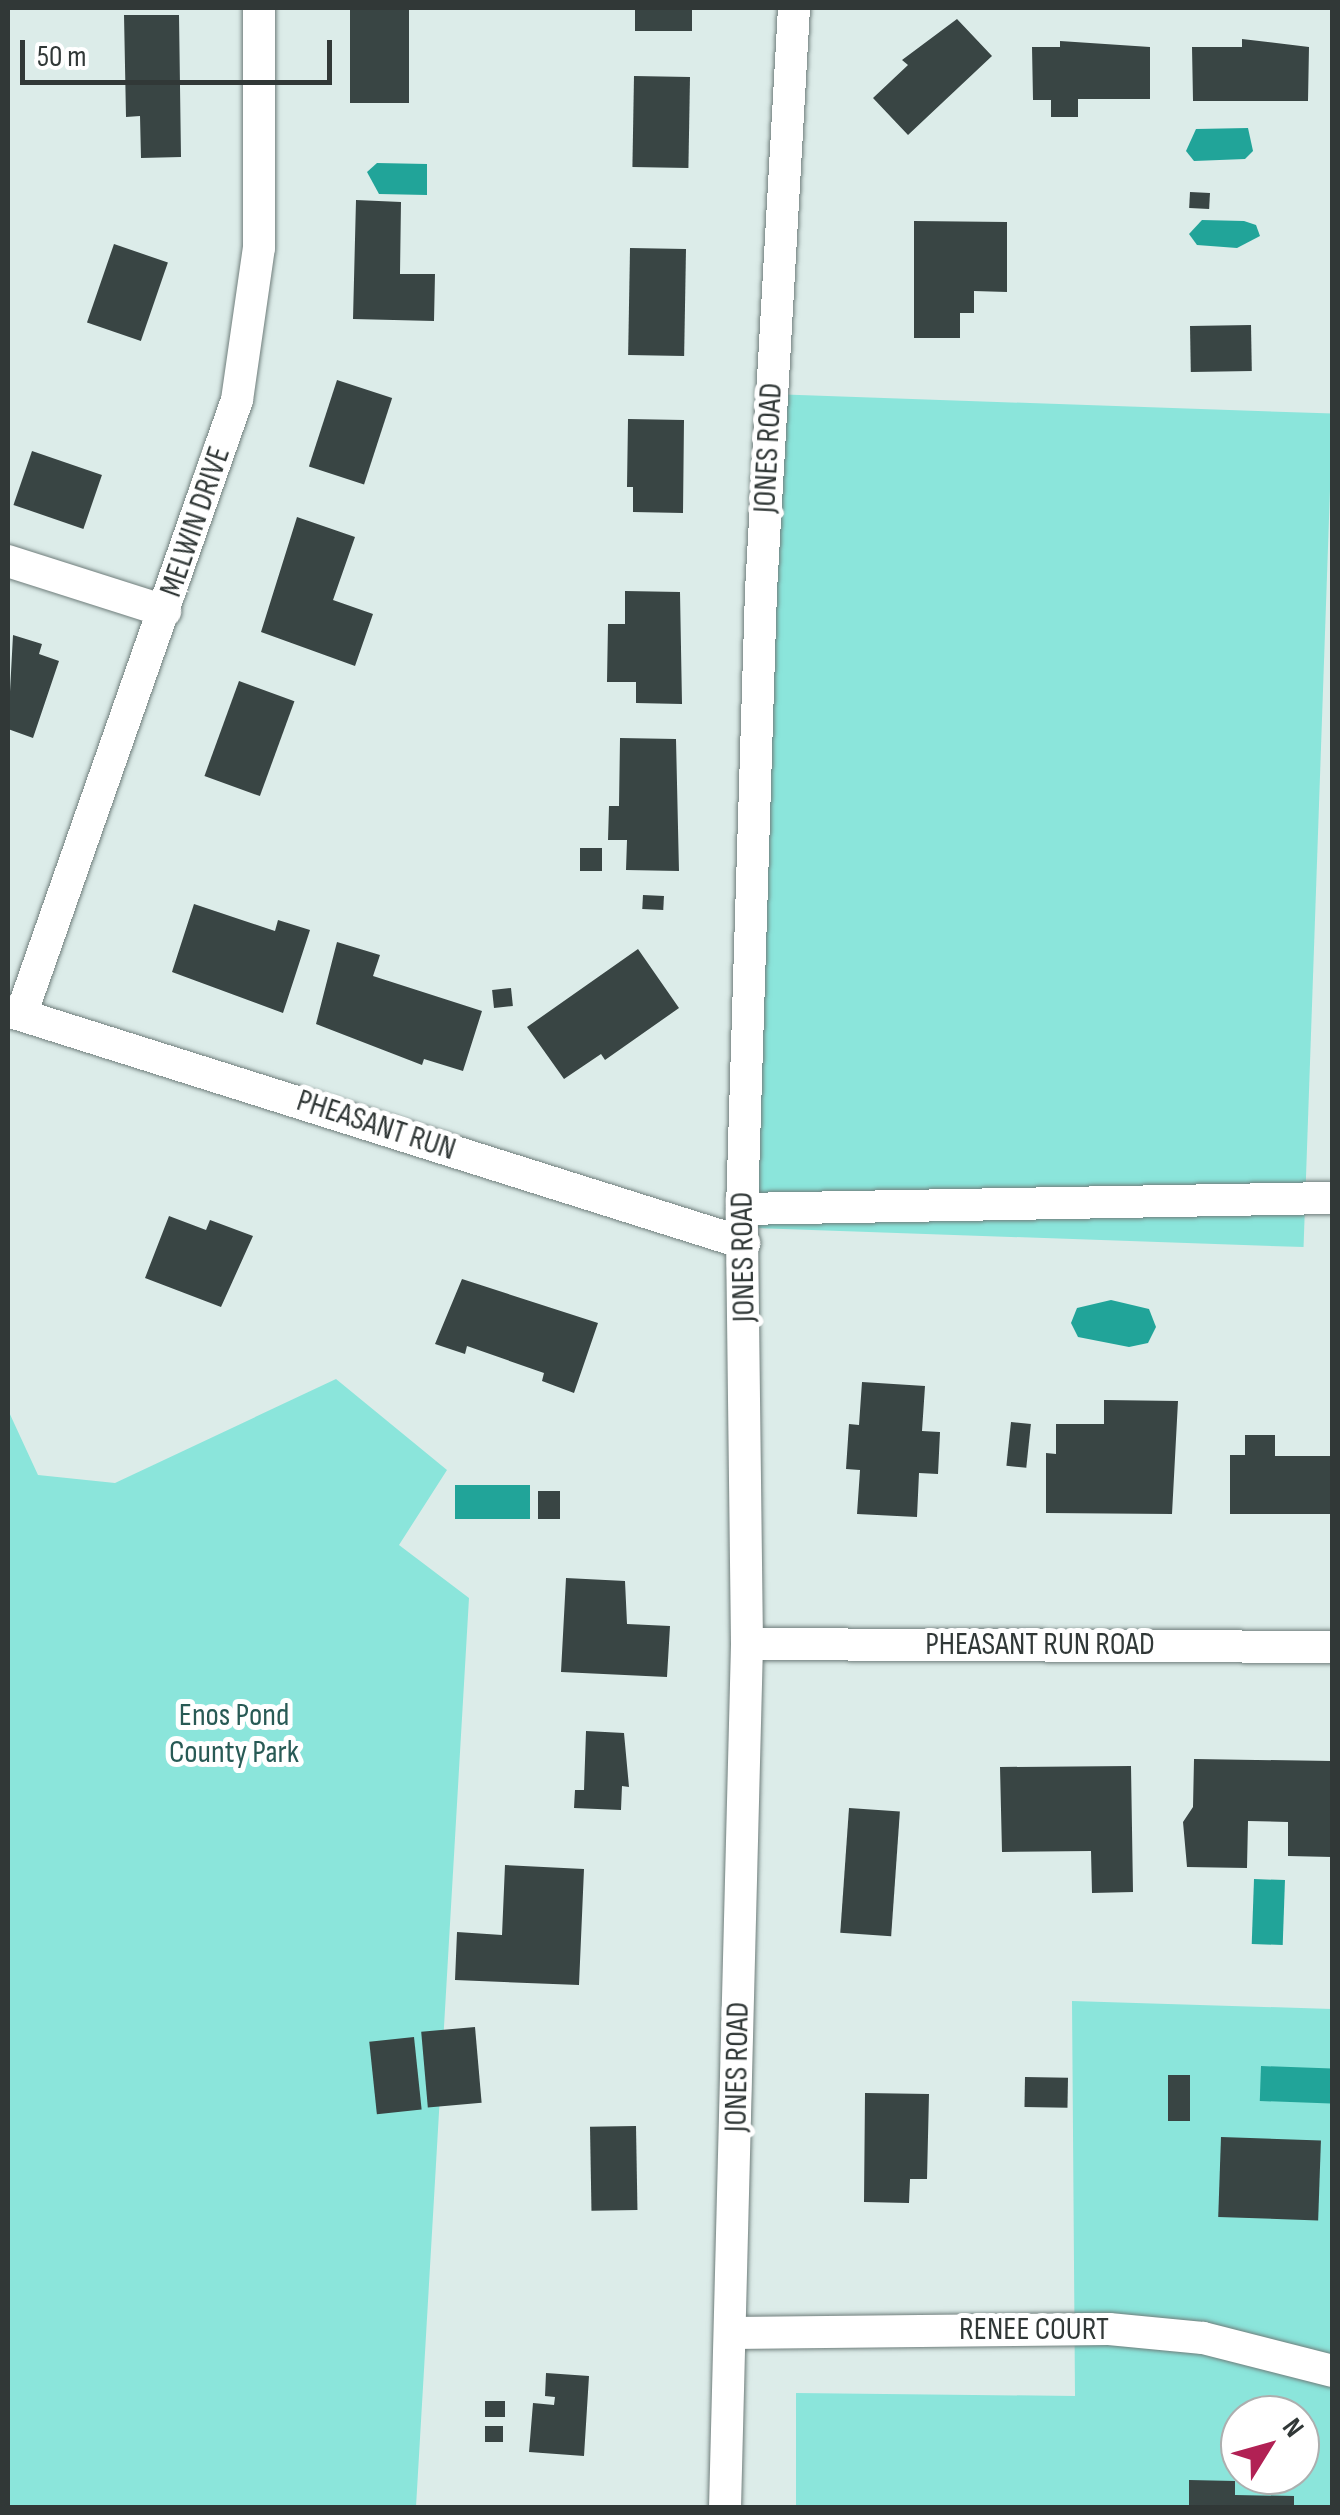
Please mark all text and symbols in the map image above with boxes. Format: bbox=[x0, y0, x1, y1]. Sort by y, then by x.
scale bar bbox=[25, 20, 338, 82]
text: 50 m bbox=[37, 39, 86, 75]
street label: JONES ROAD bbox=[746, 382, 792, 514]
street label: MELWIN DRIVE bbox=[152, 442, 240, 602]
street label: PHEASANT RUN bbox=[292, 1082, 460, 1170]
street label: JONES ROAD bbox=[724, 1192, 764, 1322]
street label: PHEASANT RUN ROAD bbox=[925, 1626, 1155, 1664]
park label: Enos Pond County Park bbox=[169, 1698, 299, 1773]
street label: JONES ROAD bbox=[718, 2002, 758, 2132]
street label: RENEE COURT bbox=[959, 2311, 1109, 2349]
north arrow bbox=[1220, 2395, 1320, 2495]
text: N bbox=[1275, 2412, 1310, 2444]

